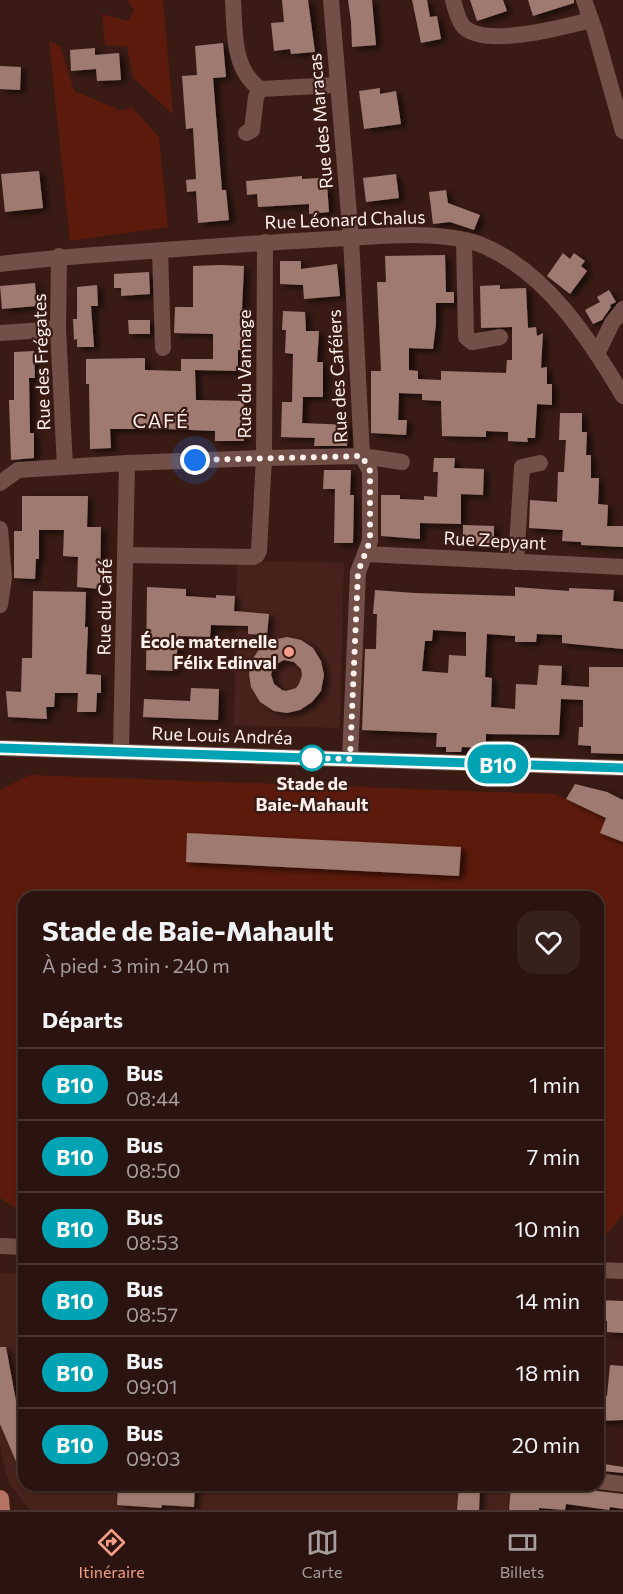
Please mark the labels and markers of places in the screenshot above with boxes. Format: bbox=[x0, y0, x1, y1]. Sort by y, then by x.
place label: École maternelle Félix Edinval bbox=[140, 630, 277, 673]
marker: École maternelle Félix Edinval bbox=[282, 645, 296, 659]
marker: Stade de Baie-Mahault bbox=[299, 745, 325, 771]
place label: Stade de Baie-Mahault bbox=[256, 772, 369, 815]

